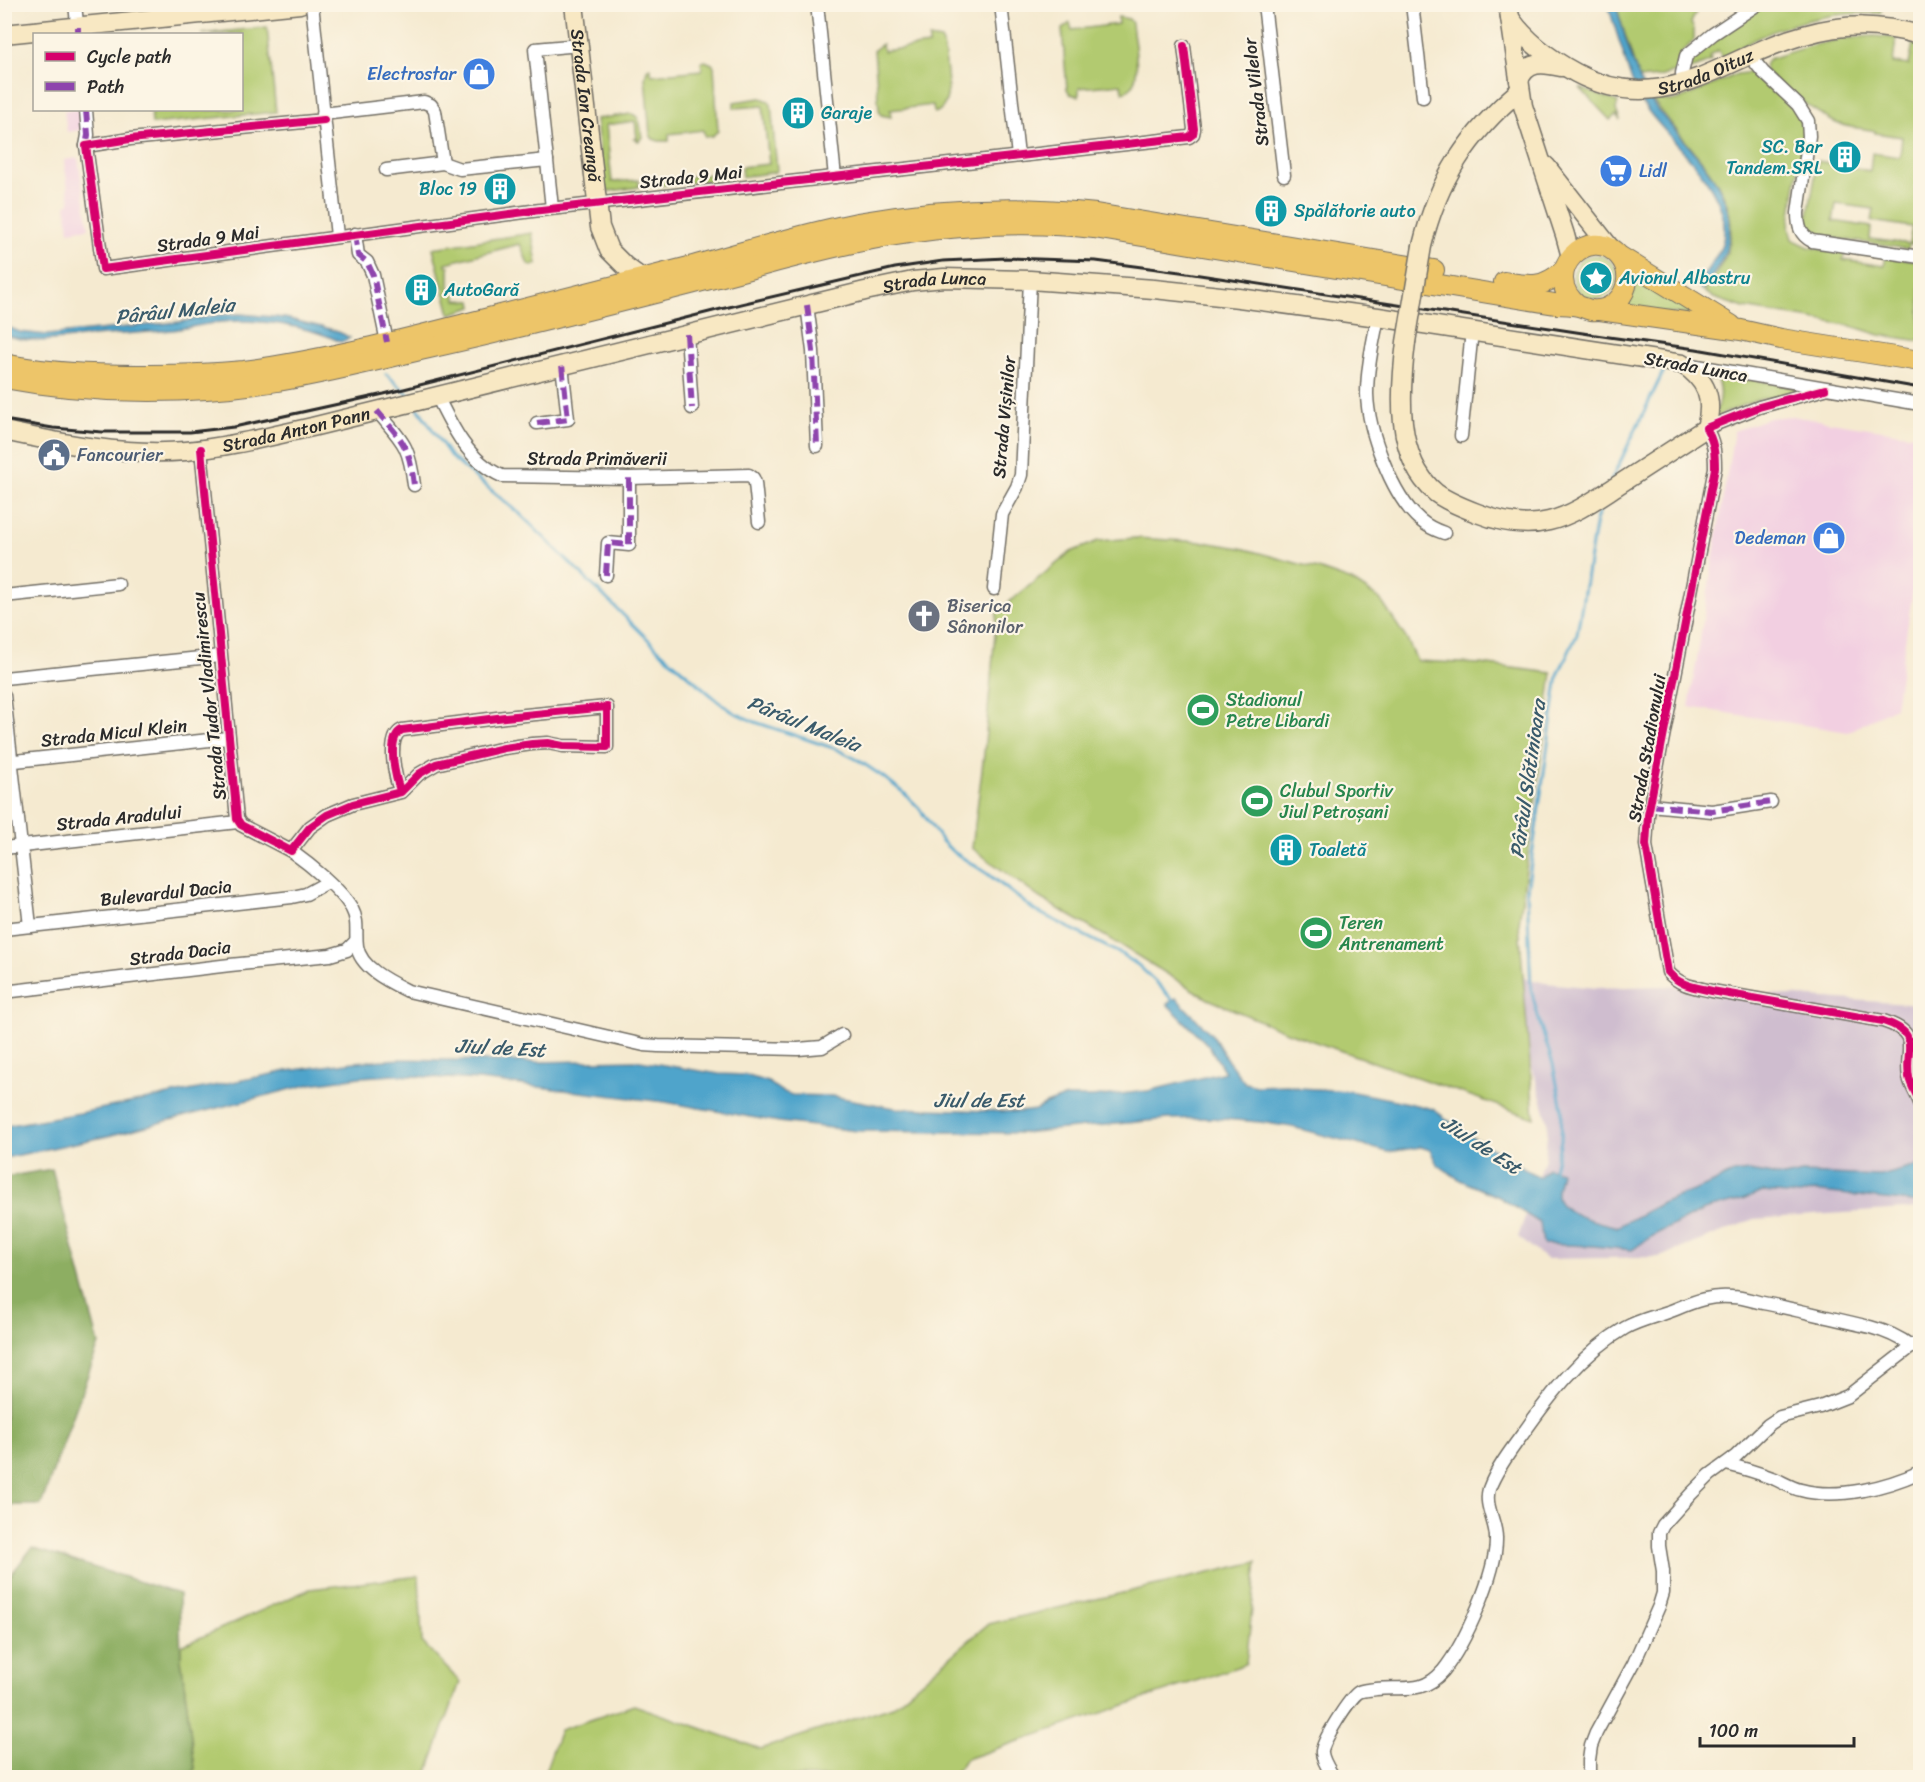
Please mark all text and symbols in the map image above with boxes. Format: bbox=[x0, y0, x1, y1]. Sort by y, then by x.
street label: Strada Ion Creangă bbox=[561, 27, 611, 185]
legend bbox=[33, 33, 243, 111]
street label: Strada Vilelor bbox=[1233, 34, 1279, 148]
street label: Strada Oituz bbox=[1655, 39, 1760, 105]
text: Cycle path bbox=[87, 41, 171, 73]
shop icon: Electrostar bbox=[461, 56, 497, 92]
place label: Electrostar bbox=[367, 58, 458, 90]
text: Path bbox=[87, 71, 124, 103]
building icon: Garaje bbox=[780, 95, 816, 131]
place label: Garaje bbox=[821, 97, 873, 129]
place label: SC. Bar Tandem.SRL bbox=[1726, 131, 1824, 184]
building icon: SC. Bar Tandem.SRL bbox=[1827, 139, 1863, 175]
supermarket icon: Lidl bbox=[1598, 153, 1634, 189]
place label: Lidl bbox=[1639, 155, 1668, 187]
street label: Strada 9 Mai bbox=[638, 156, 745, 198]
building icon: Bloc 19 bbox=[482, 171, 518, 207]
place label: Bloc 19 bbox=[419, 173, 477, 205]
building icon: Spălătorie auto bbox=[1253, 193, 1289, 229]
place label: Spălătorie auto bbox=[1294, 195, 1416, 227]
street label: Strada 9 Mai bbox=[155, 216, 262, 262]
place icon: Avionul Albastru bbox=[1578, 260, 1614, 296]
street label: Strada Lunca bbox=[879, 262, 987, 303]
place label: Avionul Albastru bbox=[1618, 262, 1751, 294]
building icon: AutoGară bbox=[403, 272, 439, 308]
place label: AutoGară bbox=[443, 274, 520, 306]
water label: Pârâul Maleia bbox=[114, 287, 239, 335]
street label: Strada Lunca bbox=[1642, 342, 1750, 392]
street label: Strada Vișinilor bbox=[983, 353, 1025, 480]
street label: Strada Anton Pann bbox=[220, 397, 374, 462]
public building icon: Fancourier bbox=[36, 437, 72, 473]
place label: Fancourier bbox=[77, 439, 164, 471]
street label: Strada Primăverii bbox=[527, 443, 668, 475]
shop icon: Dedeman bbox=[1811, 520, 1847, 556]
place label: Dedeman bbox=[1735, 522, 1806, 554]
street label: Strada Tudor Vladimirescu bbox=[182, 590, 236, 802]
place label: Biserica Sânonilor bbox=[947, 590, 1024, 643]
church icon: Biserica Sânonilor bbox=[906, 598, 942, 634]
street label: Strada Stadionului bbox=[1618, 670, 1676, 825]
place label: Stadionul Petre Libardi bbox=[1226, 684, 1330, 737]
water label: Pârâul Maleia bbox=[742, 685, 869, 764]
sports icon: Stadionul Petre Libardi bbox=[1185, 692, 1221, 728]
water label: Pârâul Slătinioara bbox=[1500, 695, 1557, 860]
street label: Strada Micul Klein bbox=[39, 709, 189, 757]
place label: Clubul Sportiv Jiul Petroșani bbox=[1279, 775, 1394, 828]
sports icon: Clubul Sportiv Jiul Petroșani bbox=[1239, 783, 1275, 819]
street label: Strada Aradului bbox=[55, 795, 184, 840]
building icon: Toaletă bbox=[1268, 832, 1304, 868]
place label: Toaletă bbox=[1309, 834, 1367, 866]
street label: Bulevardul Dacia bbox=[99, 870, 233, 916]
place label: Teren Antrenament bbox=[1338, 907, 1444, 960]
sports icon: Teren Antrenament bbox=[1298, 915, 1334, 951]
street label: Strada Dacia bbox=[128, 931, 233, 975]
water label: Jiul de Est bbox=[454, 1028, 548, 1068]
water label: Jiul de Est bbox=[934, 1083, 1026, 1118]
water label: Jiul de Est bbox=[1434, 1106, 1530, 1185]
scale bar bbox=[1700, 1710, 1854, 1748]
text: 100 m bbox=[1709, 1715, 1758, 1747]

